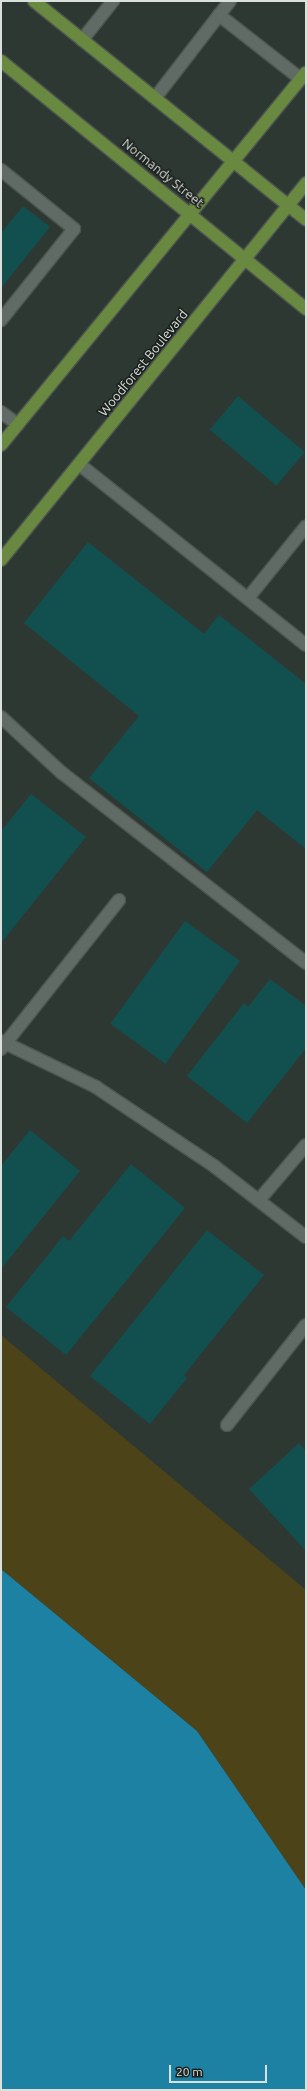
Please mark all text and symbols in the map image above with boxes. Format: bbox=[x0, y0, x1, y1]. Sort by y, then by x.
street label: Normandy Street bbox=[119, 135, 207, 211]
street label: Woodforest Boulevard bbox=[95, 307, 191, 419]
scale bar bbox=[171, 2057, 269, 2083]
text: 20 m bbox=[176, 2065, 203, 2078]

